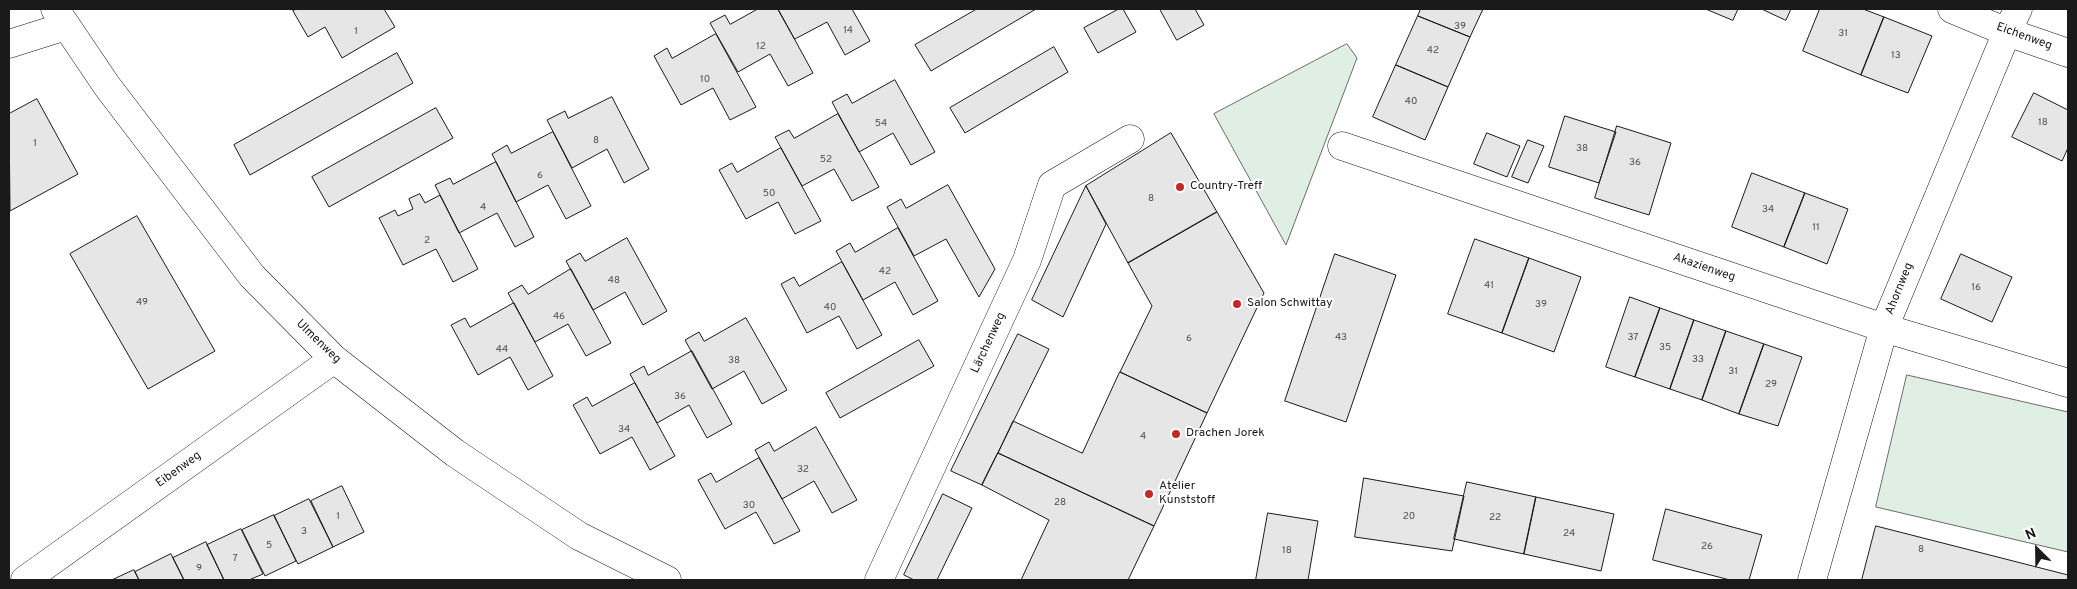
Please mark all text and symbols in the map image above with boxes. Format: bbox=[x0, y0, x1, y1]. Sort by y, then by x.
street label: Eichenweg bbox=[1994, 20, 2054, 54]
house number: 39 bbox=[1454, 21, 1466, 33]
house number: 14 bbox=[843, 25, 853, 37]
house number: 1 bbox=[354, 26, 358, 38]
house number: 31 bbox=[1838, 28, 1848, 40]
house number: 12 bbox=[756, 41, 766, 53]
house number: 42 bbox=[1427, 45, 1439, 57]
house number: 13 bbox=[1891, 50, 1901, 62]
house number: 10 bbox=[700, 74, 710, 86]
house number: 40 bbox=[1405, 96, 1417, 108]
house number: 18 bbox=[2038, 117, 2048, 129]
house number: 54 bbox=[875, 118, 887, 130]
house number: 8 bbox=[593, 135, 599, 147]
house number: 1 bbox=[33, 138, 37, 150]
house number: 38 bbox=[1576, 143, 1588, 155]
house number: 52 bbox=[820, 154, 832, 166]
house number: 36 bbox=[1629, 157, 1641, 169]
house number: 6 bbox=[537, 170, 543, 182]
place label: Country-Treff bbox=[1190, 180, 1262, 194]
marker: Country-Treff bbox=[1174, 181, 1186, 193]
house number: 50 bbox=[763, 188, 775, 200]
house number: 8 bbox=[1148, 193, 1154, 205]
house number: 4 bbox=[480, 202, 486, 214]
house number: 34 bbox=[1762, 204, 1774, 216]
house number: 11 bbox=[1812, 222, 1820, 234]
house number: 2 bbox=[424, 235, 430, 247]
street label: Akazienweg bbox=[1671, 251, 1737, 285]
street label: Ahornweg bbox=[1883, 261, 1917, 317]
house number: 42 bbox=[879, 266, 891, 278]
house number: 48 bbox=[608, 275, 620, 287]
house number: 41 bbox=[1484, 280, 1494, 292]
house number: 16 bbox=[1971, 282, 1981, 294]
house number: 49 bbox=[136, 297, 148, 309]
place label: Salon Schwittay bbox=[1247, 297, 1332, 311]
marker: Salon Schwittay bbox=[1231, 298, 1243, 310]
house number: 39 bbox=[1535, 299, 1547, 311]
house number: 40 bbox=[824, 302, 836, 314]
street label: Lärchenweg bbox=[969, 310, 1009, 376]
house number: 46 bbox=[553, 311, 565, 323]
street label: Ulmenweg bbox=[293, 317, 343, 367]
house number: 43 bbox=[1335, 332, 1347, 344]
house number: 37 bbox=[1627, 332, 1639, 344]
house number: 6 bbox=[1186, 333, 1192, 345]
house number: 35 bbox=[1659, 342, 1671, 354]
house number: 44 bbox=[496, 344, 508, 356]
house number: 33 bbox=[1692, 354, 1704, 366]
house number: 38 bbox=[728, 355, 740, 367]
house number: 31 bbox=[1728, 366, 1738, 378]
house number: 29 bbox=[1765, 379, 1777, 391]
house number: 36 bbox=[674, 391, 686, 403]
house number: 34 bbox=[618, 424, 630, 436]
place label: Drachen Jorek bbox=[1186, 427, 1265, 441]
marker: Drachen Jorek bbox=[1170, 428, 1182, 440]
house number: 4 bbox=[1140, 431, 1146, 443]
street label: Eibenweg bbox=[154, 449, 204, 491]
house number: 32 bbox=[797, 464, 809, 476]
place label: Atelier Kunststoff bbox=[1159, 480, 1215, 508]
marker: Atelier Kunststoff bbox=[1143, 488, 1155, 500]
house number: 28 bbox=[1054, 497, 1066, 509]
house number: 30 bbox=[743, 500, 755, 512]
house number: 1 bbox=[336, 511, 340, 523]
house number: 20 bbox=[1403, 511, 1415, 523]
house number: 22 bbox=[1489, 512, 1501, 524]
north arrow bbox=[2012, 524, 2062, 574]
text: N bbox=[2023, 525, 2039, 545]
house number: 3 bbox=[301, 526, 307, 538]
house number: 24 bbox=[1563, 528, 1575, 540]
house number: 5 bbox=[266, 540, 272, 552]
house number: 26 bbox=[1701, 541, 1713, 553]
house number: 8 bbox=[1918, 544, 1924, 556]
house number: 18 bbox=[1282, 545, 1292, 557]
house number: 7 bbox=[232, 553, 238, 565]
house number: 9 bbox=[196, 563, 202, 575]

